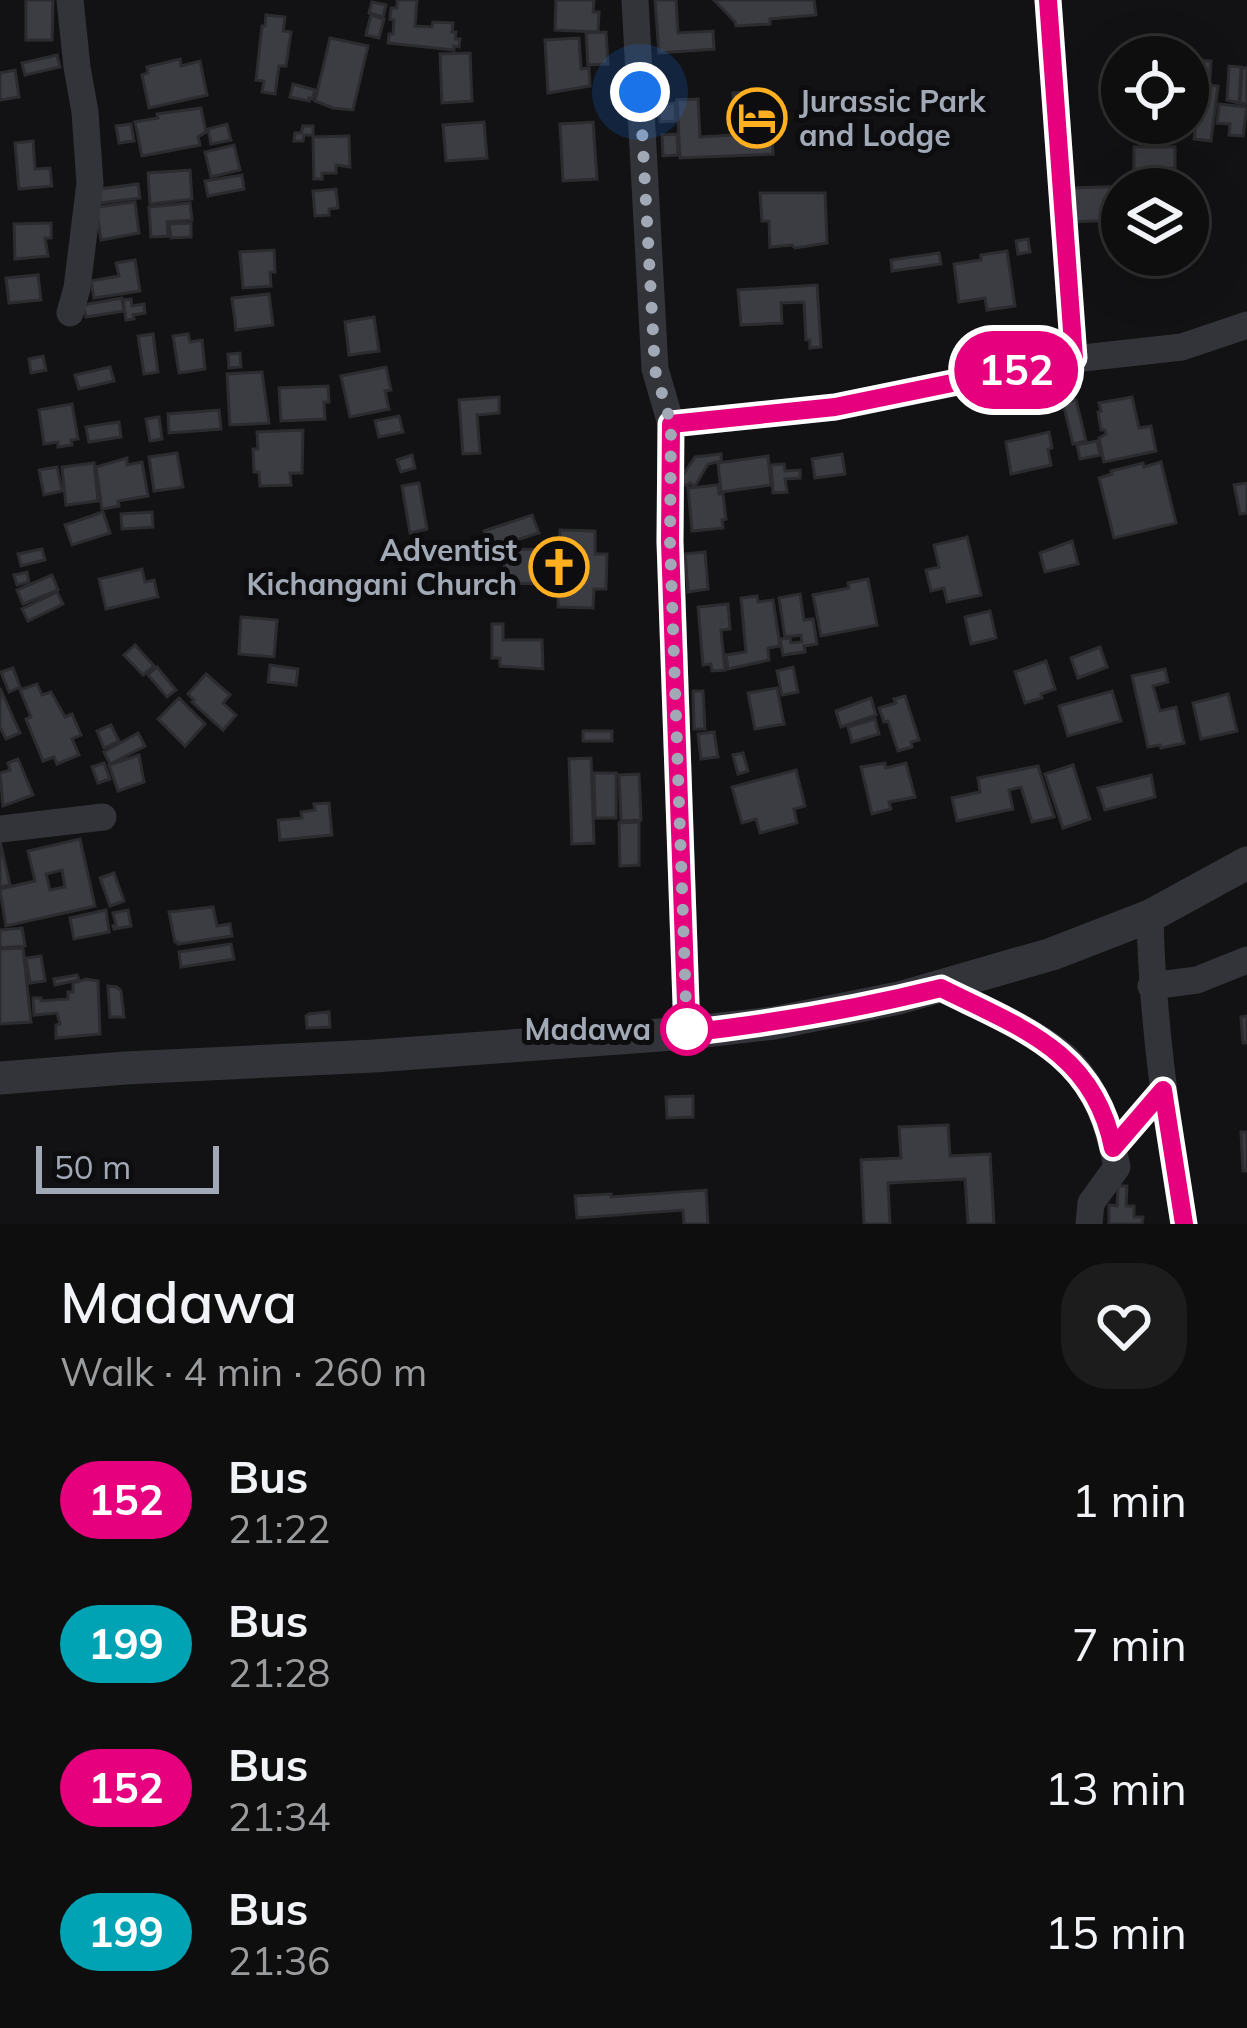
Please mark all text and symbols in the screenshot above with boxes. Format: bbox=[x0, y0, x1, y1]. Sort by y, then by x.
map controls bbox=[1101, 36, 1209, 276]
button: locate bbox=[1101, 36, 1209, 144]
your location bbox=[610, 62, 670, 122]
place label: Jurassic Park and Lodge bbox=[799, 82, 987, 154]
hotel icon: Jurassic Park and Lodge bbox=[726, 87, 788, 149]
button: layers bbox=[1101, 168, 1209, 276]
line badge: 152 bbox=[947, 331, 1085, 409]
text: 152 bbox=[978, 343, 1054, 396]
place label: Adventist Kichangani Church bbox=[247, 531, 517, 603]
church icon: Adventist Kichangani Church bbox=[528, 536, 590, 598]
marker: Madawa bbox=[662, 1004, 712, 1054]
place label: Madawa bbox=[524, 1010, 651, 1048]
scale bar bbox=[36, 1140, 219, 1193]
text: 50 m bbox=[54, 1146, 131, 1187]
button: heart bbox=[1061, 1263, 1187, 1389]
text: Madawa bbox=[60, 1266, 297, 1337]
text: Walk · 4 min · 260 m bbox=[60, 1347, 427, 1396]
text: Bus bbox=[228, 1448, 308, 1504]
text: 1 min bbox=[1072, 1472, 1187, 1528]
text: 152 bbox=[88, 1473, 164, 1526]
text: 21:22 bbox=[228, 1504, 331, 1553]
text: Bus bbox=[228, 1592, 308, 1648]
text: 7 min bbox=[1072, 1616, 1187, 1672]
text: 199 bbox=[88, 1617, 164, 1670]
text: 21:28 bbox=[228, 1648, 331, 1697]
text: Bus bbox=[228, 1736, 308, 1792]
text: 13 min bbox=[1045, 1760, 1187, 1816]
text: 152 bbox=[88, 1761, 164, 1814]
text: 21:34 bbox=[228, 1792, 331, 1841]
text: Bus bbox=[228, 1880, 308, 1936]
text: 15 min bbox=[1045, 1904, 1187, 1960]
text: 199 bbox=[88, 1905, 164, 1958]
text: 21:36 bbox=[228, 1936, 331, 1985]

